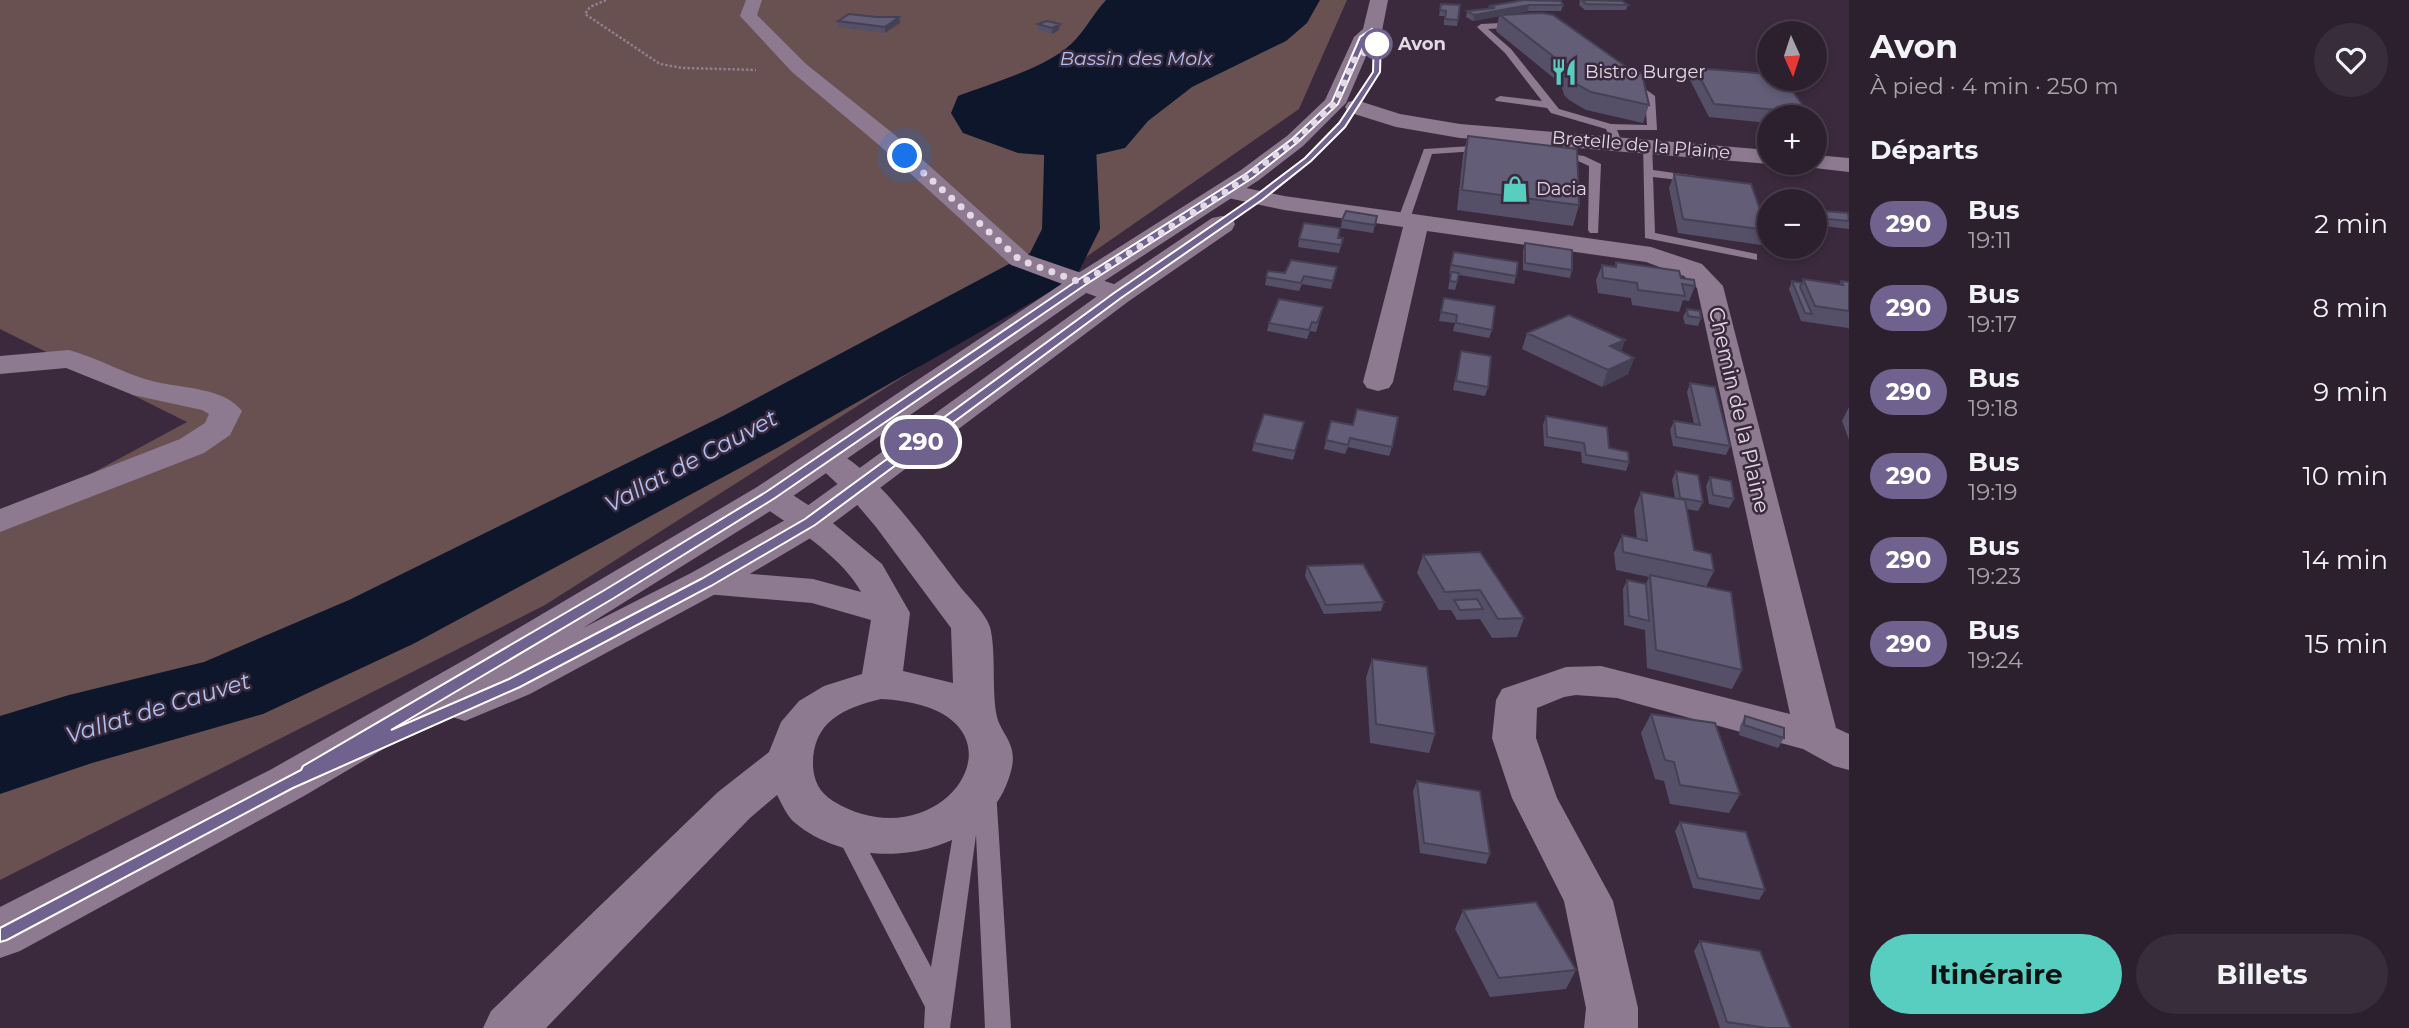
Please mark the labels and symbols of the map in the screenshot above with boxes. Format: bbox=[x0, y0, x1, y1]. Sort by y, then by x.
north arrow bbox=[1757, 21, 1827, 91]
marker: Avon bbox=[1362, 29, 1392, 59]
place label: Avon bbox=[1397, 33, 1446, 55]
water label: Bassin des Molx bbox=[1060, 47, 1213, 70]
restaurant icon: Bistro Burger bbox=[1549, 57, 1579, 87]
place label: Bistro Burger bbox=[1585, 61, 1706, 83]
street label: Bretelle de la Plaine bbox=[1551, 126, 1731, 164]
your location bbox=[887, 138, 922, 173]
shop icon: Dacia bbox=[1500, 174, 1530, 204]
place label: Dacia bbox=[1536, 178, 1587, 200]
street label: Chemin de la Plaine bbox=[1704, 304, 1775, 516]
water label: Vallat de Cauvet bbox=[600, 403, 783, 518]
line badge: 290 bbox=[881, 419, 961, 465]
water label: Vallat de Cauvet bbox=[62, 666, 254, 749]

